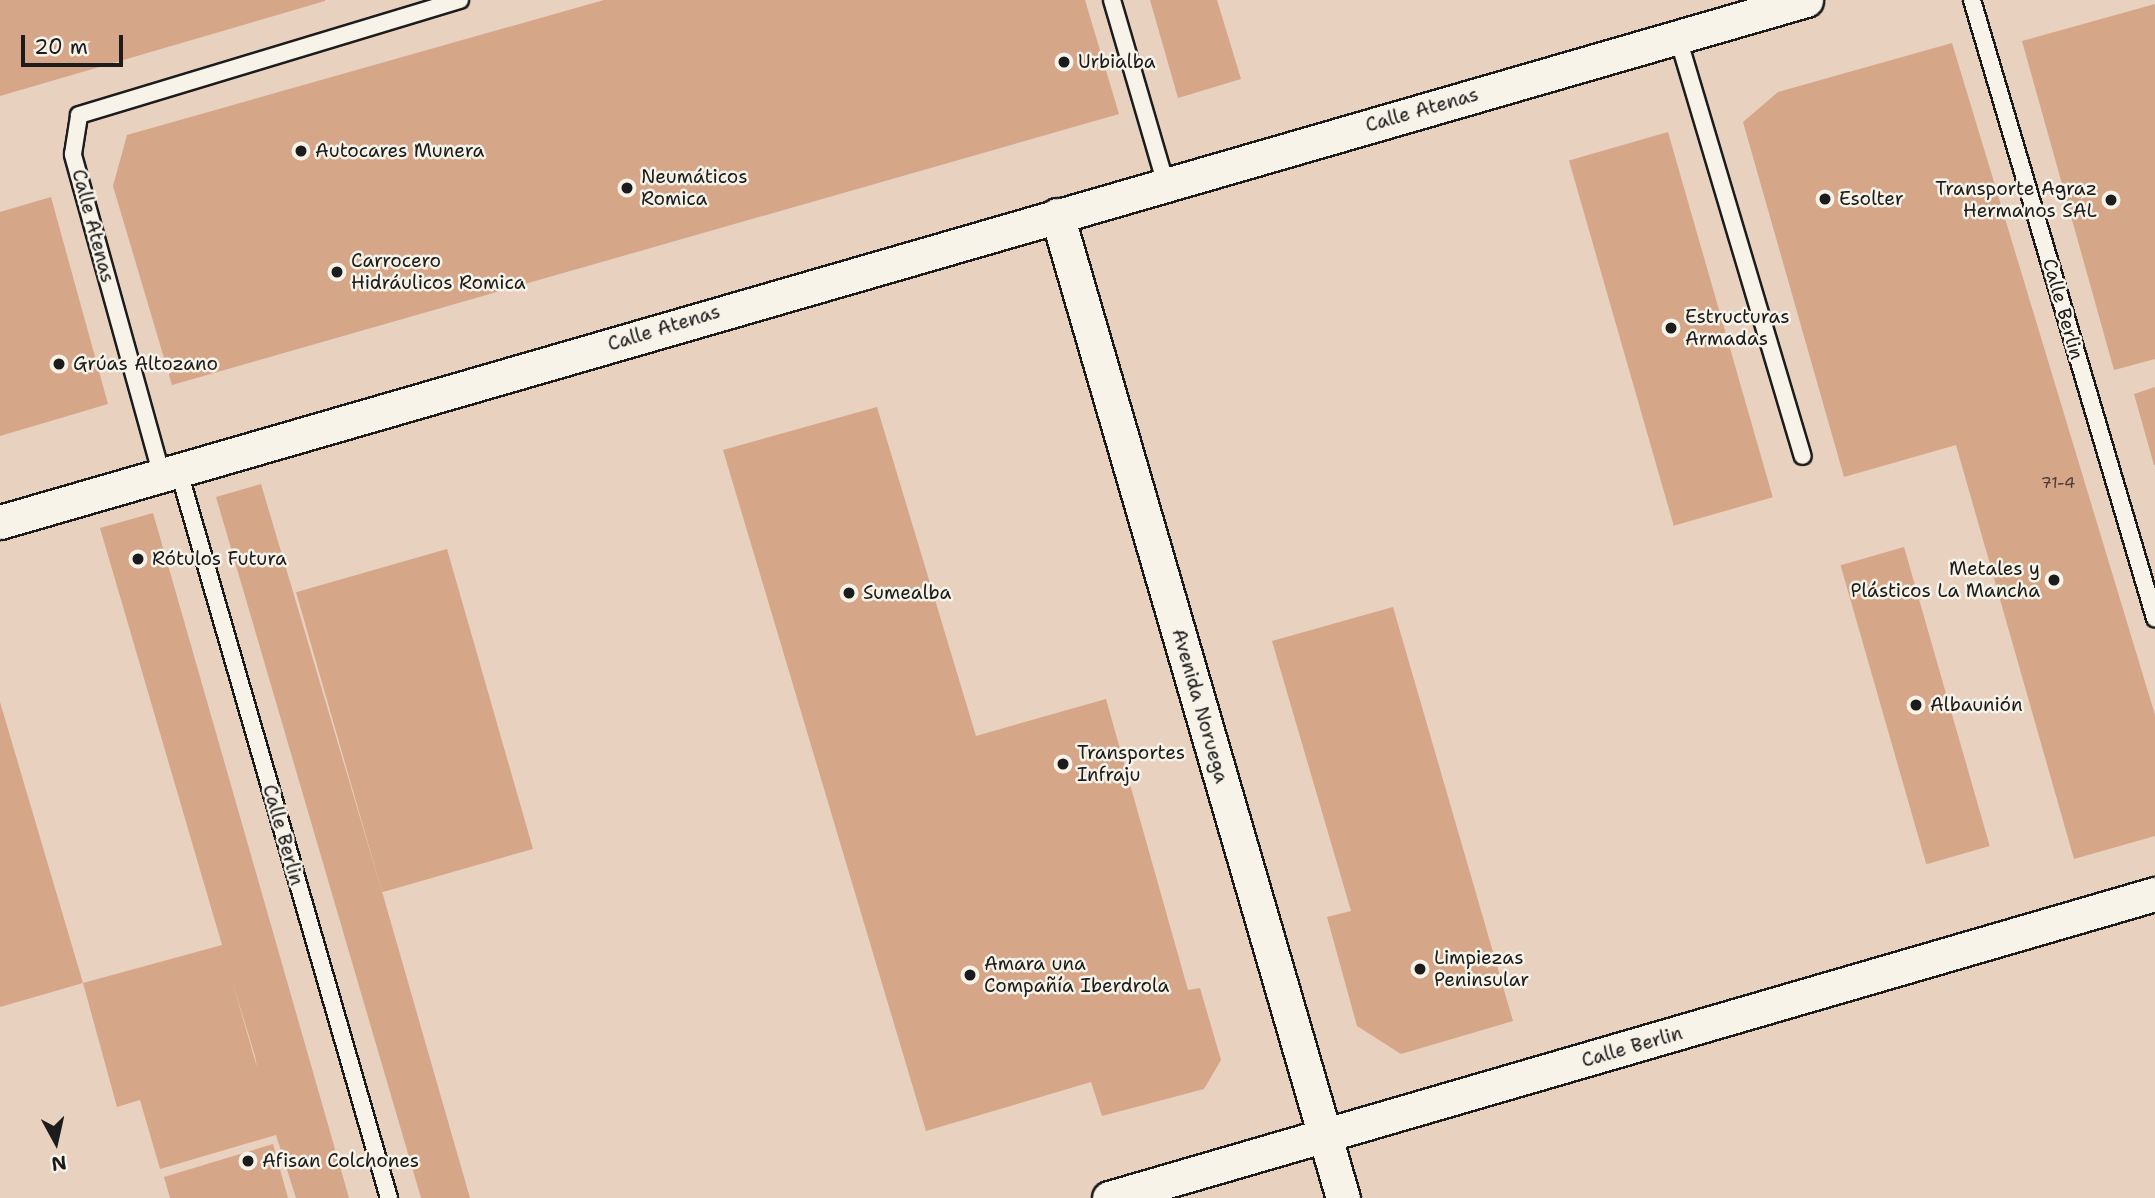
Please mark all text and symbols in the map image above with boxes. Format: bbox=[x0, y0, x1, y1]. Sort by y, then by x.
scale bar bbox=[24, 21, 126, 65]
text: 20 m bbox=[34, 33, 88, 61]
place label: Urbialba bbox=[1078, 51, 1156, 73]
marker: Urbialba bbox=[1056, 54, 1072, 70]
street label: Calle Atenas bbox=[1363, 83, 1481, 137]
place label: Autocares Munera bbox=[315, 140, 484, 162]
marker: Autocares Munera bbox=[293, 143, 309, 159]
place label: Neumáticos Romica bbox=[641, 166, 748, 210]
street label: Calle Atenas bbox=[67, 167, 119, 285]
place label: Transporte Agraz Hermanos SAL bbox=[1935, 178, 2097, 222]
marker: Neumáticos Romica bbox=[619, 180, 635, 196]
place label: Esolter bbox=[1839, 188, 1904, 210]
marker: Esolter bbox=[1817, 191, 1833, 207]
marker: Transporte Agraz Hermanos SAL bbox=[2103, 192, 2119, 208]
place label: Carrocero Hidráulicos Romica bbox=[351, 250, 525, 294]
street label: Calle Berlin bbox=[2038, 256, 2088, 362]
marker: Carrocero Hidráulicos Romica bbox=[329, 264, 345, 280]
street label: Calle Atenas bbox=[605, 300, 723, 356]
place label: Estructuras Armadas bbox=[1685, 306, 1790, 350]
marker: Estructuras Armadas bbox=[1663, 320, 1679, 336]
place label: Grúas Altozano bbox=[73, 353, 218, 375]
marker: Grúas Altozano bbox=[51, 356, 67, 372]
house number: 71-4 bbox=[2041, 473, 2075, 493]
place label: Rótulos Futura bbox=[152, 548, 287, 570]
marker: Rótulos Futura bbox=[130, 551, 146, 567]
place label: Metales y Plásticos La Mancha bbox=[1850, 558, 2040, 602]
marker: Metales y Plásticos La Mancha bbox=[2046, 572, 2062, 588]
place label: Sumealba bbox=[863, 582, 951, 604]
marker: Sumealba bbox=[841, 585, 857, 601]
street label: Avenida Noruega bbox=[1167, 626, 1233, 786]
place label: Albaunión bbox=[1930, 694, 2023, 716]
marker: Albaunión bbox=[1908, 697, 1924, 713]
place label: Transportes Infraju bbox=[1077, 742, 1185, 786]
marker: Transportes Infraju bbox=[1055, 756, 1071, 772]
street label: Calle Berlin bbox=[258, 782, 308, 888]
place label: Limpiezas Peninsular bbox=[1434, 947, 1529, 991]
place label: Amara una Compañía Iberdrola bbox=[984, 953, 1169, 997]
marker: Limpiezas Peninsular bbox=[1412, 961, 1428, 977]
marker: Amara una Compañía Iberdrola bbox=[962, 967, 978, 983]
street label: Calle Berlin bbox=[1579, 1022, 1685, 1072]
north arrow bbox=[21, 1107, 91, 1177]
text: N bbox=[50, 1150, 68, 1177]
place label: Afisan Colchones bbox=[262, 1150, 419, 1172]
marker: Afisan Colchones bbox=[240, 1153, 256, 1169]

